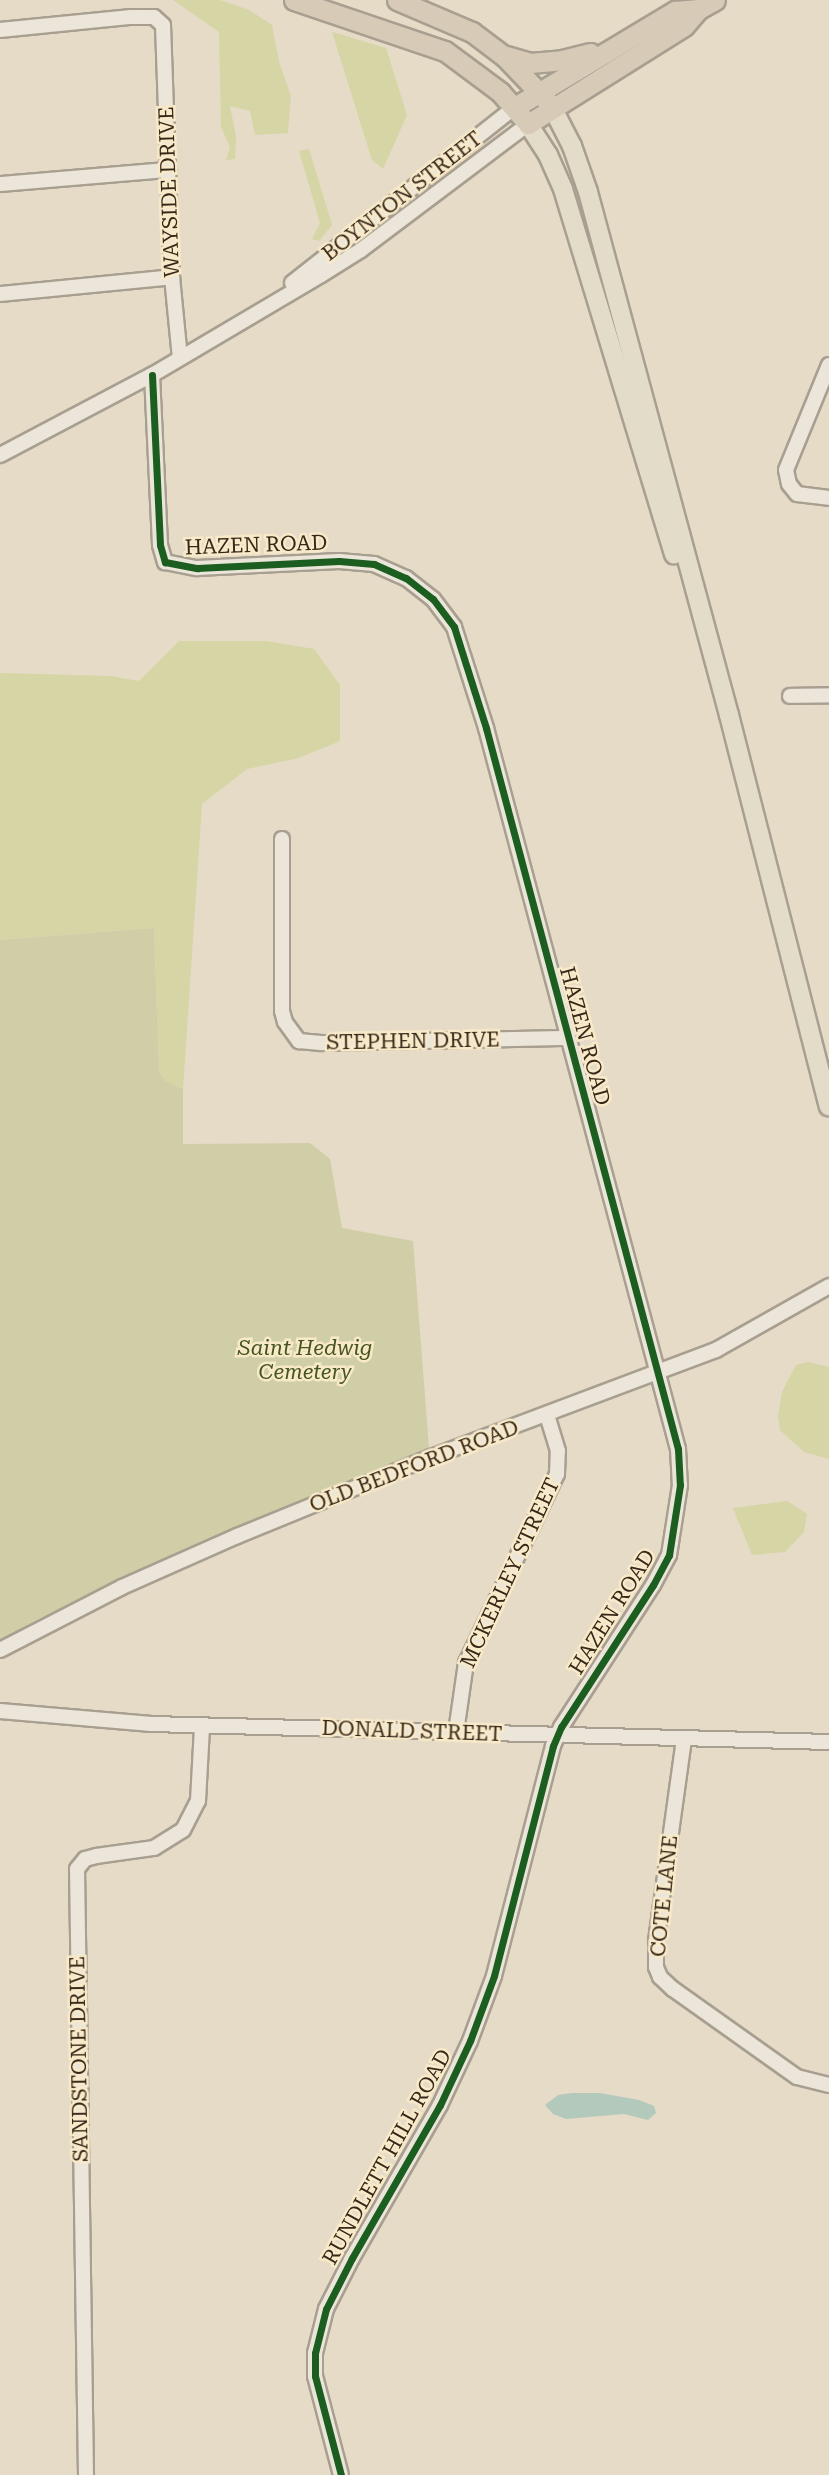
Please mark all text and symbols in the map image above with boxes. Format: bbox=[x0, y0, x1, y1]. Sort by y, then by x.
street label: WAYSIDE DRIVE bbox=[153, 106, 185, 278]
street label: BOYNTON STREET bbox=[317, 126, 487, 266]
street label: HAZEN ROAD bbox=[184, 530, 328, 560]
street label: HAZEN ROAD bbox=[554, 964, 616, 1108]
street label: STEPHEN DRIVE bbox=[326, 1027, 500, 1055]
park label: Saint Hedwig Cemetery bbox=[238, 1335, 372, 1385]
street label: OLD BEDFORD ROAD bbox=[306, 1414, 522, 1518]
street label: MCKERLEY STREET bbox=[455, 1474, 565, 1672]
street label: HAZEN ROAD bbox=[564, 1545, 660, 1679]
street label: DONALD STREET bbox=[321, 1715, 503, 1747]
street label: COTE LANE bbox=[645, 1834, 683, 1958]
street label: SANDSTONE DRIVE bbox=[65, 1956, 93, 2162]
street label: RUNDLETT HILL ROAD bbox=[317, 2045, 457, 2269]

